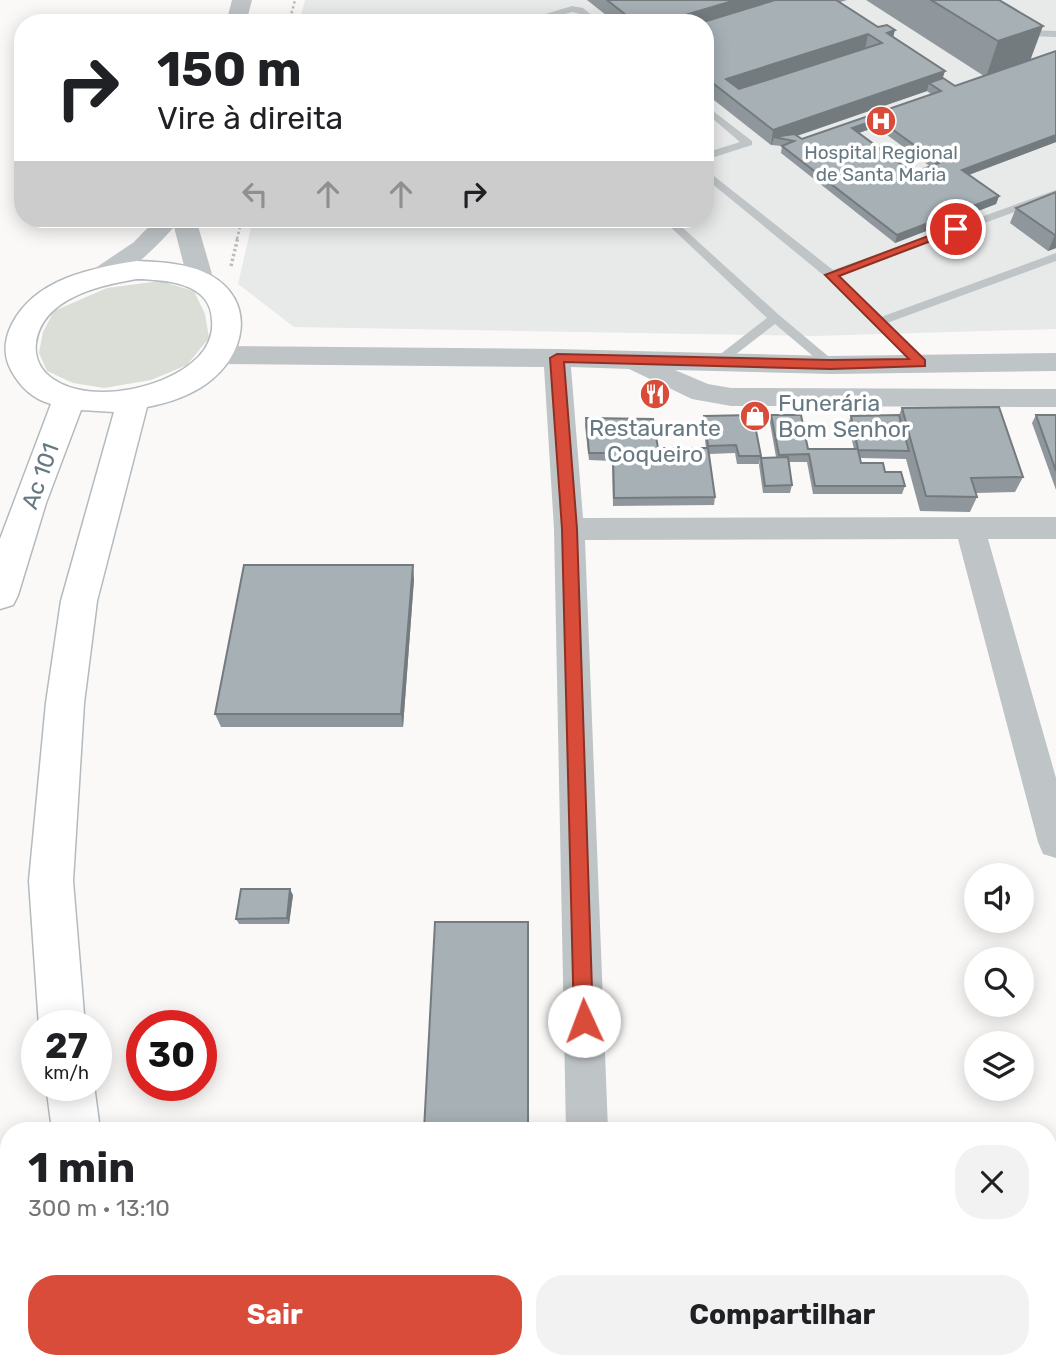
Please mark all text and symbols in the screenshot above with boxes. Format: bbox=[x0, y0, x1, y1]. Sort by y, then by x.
text: 150 m bbox=[157, 40, 302, 98]
icon: right bbox=[42, 42, 133, 133]
text: Vire à direita bbox=[157, 99, 343, 137]
hospital icon: Hospital Regional de Santa Maria bbox=[864, 104, 898, 138]
place label: Hospital Regional de Santa Maria bbox=[804, 141, 958, 186]
icon: left bbox=[236, 175, 274, 213]
icon: ahead bbox=[309, 175, 347, 213]
icon: ahead bbox=[382, 175, 420, 213]
icon: right bbox=[455, 175, 493, 213]
pin bbox=[926, 199, 986, 259]
icon: arrive bbox=[937, 210, 975, 248]
restaurant icon: Restaurante Coqueiro bbox=[638, 377, 672, 411]
place label: Funerária Bom Senhor bbox=[778, 389, 910, 443]
shop icon: Funerária Bom Senhor bbox=[738, 399, 772, 433]
place label: Restaurante Coqueiro bbox=[589, 414, 721, 468]
street label: Ac 101 bbox=[15, 439, 65, 513]
map controls bbox=[964, 863, 1034, 1101]
button: sound bbox=[964, 863, 1034, 933]
button: search bbox=[964, 947, 1034, 1017]
position arrow bbox=[547, 984, 621, 1058]
speed limit sign: 30 bbox=[126, 1010, 217, 1101]
text: 27 bbox=[45, 1025, 88, 1067]
button: layers bbox=[964, 1031, 1034, 1101]
text: km/h bbox=[44, 1062, 89, 1084]
text: 1 min bbox=[28, 1143, 135, 1193]
button: close bbox=[955, 1145, 1029, 1219]
text: 300 m · 13:10 bbox=[28, 1194, 170, 1222]
button: Sair bbox=[28, 1275, 522, 1355]
button: Compartilhar bbox=[536, 1275, 1029, 1355]

